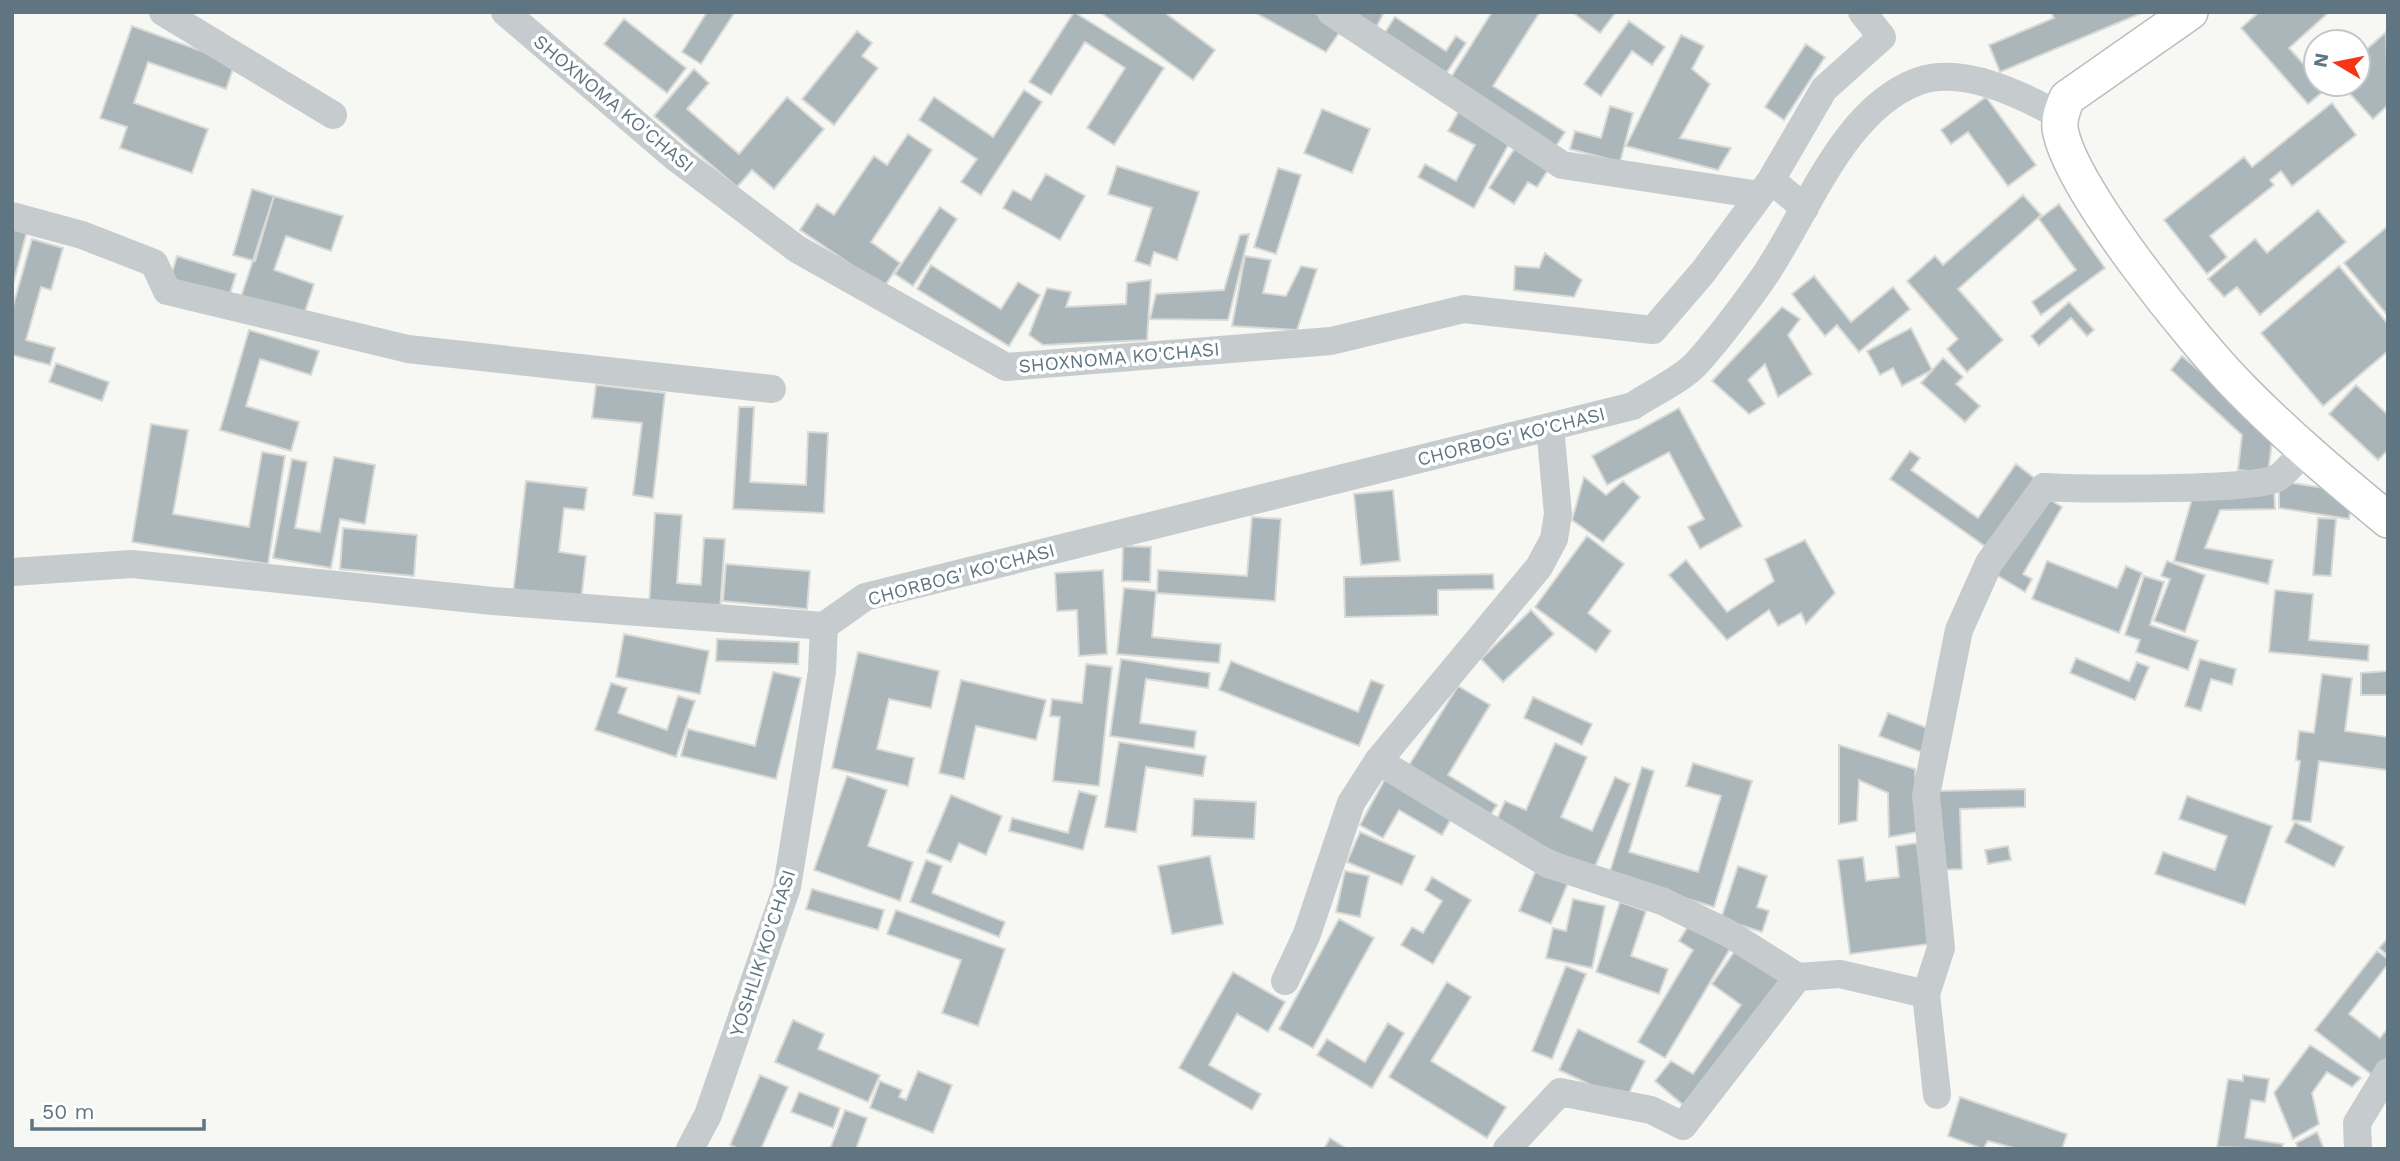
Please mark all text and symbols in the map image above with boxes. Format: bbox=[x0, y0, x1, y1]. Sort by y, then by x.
north arrow bbox=[2302, 28, 2372, 98]
street label: SHOXNOMA KO'CHASI bbox=[529, 30, 698, 177]
text: N bbox=[2308, 51, 2333, 69]
street label: SHOXNOMA KO'CHASI bbox=[1018, 337, 1220, 378]
street label: CHORBOG' KO'CHASI bbox=[1415, 402, 1607, 471]
street label: CHORBOG' KO'CHASI bbox=[865, 538, 1057, 611]
street label: YOSHLIK KO'CHASI bbox=[725, 867, 800, 1040]
scale bar bbox=[32, 1088, 203, 1132]
text: 50 m bbox=[42, 1099, 94, 1124]

